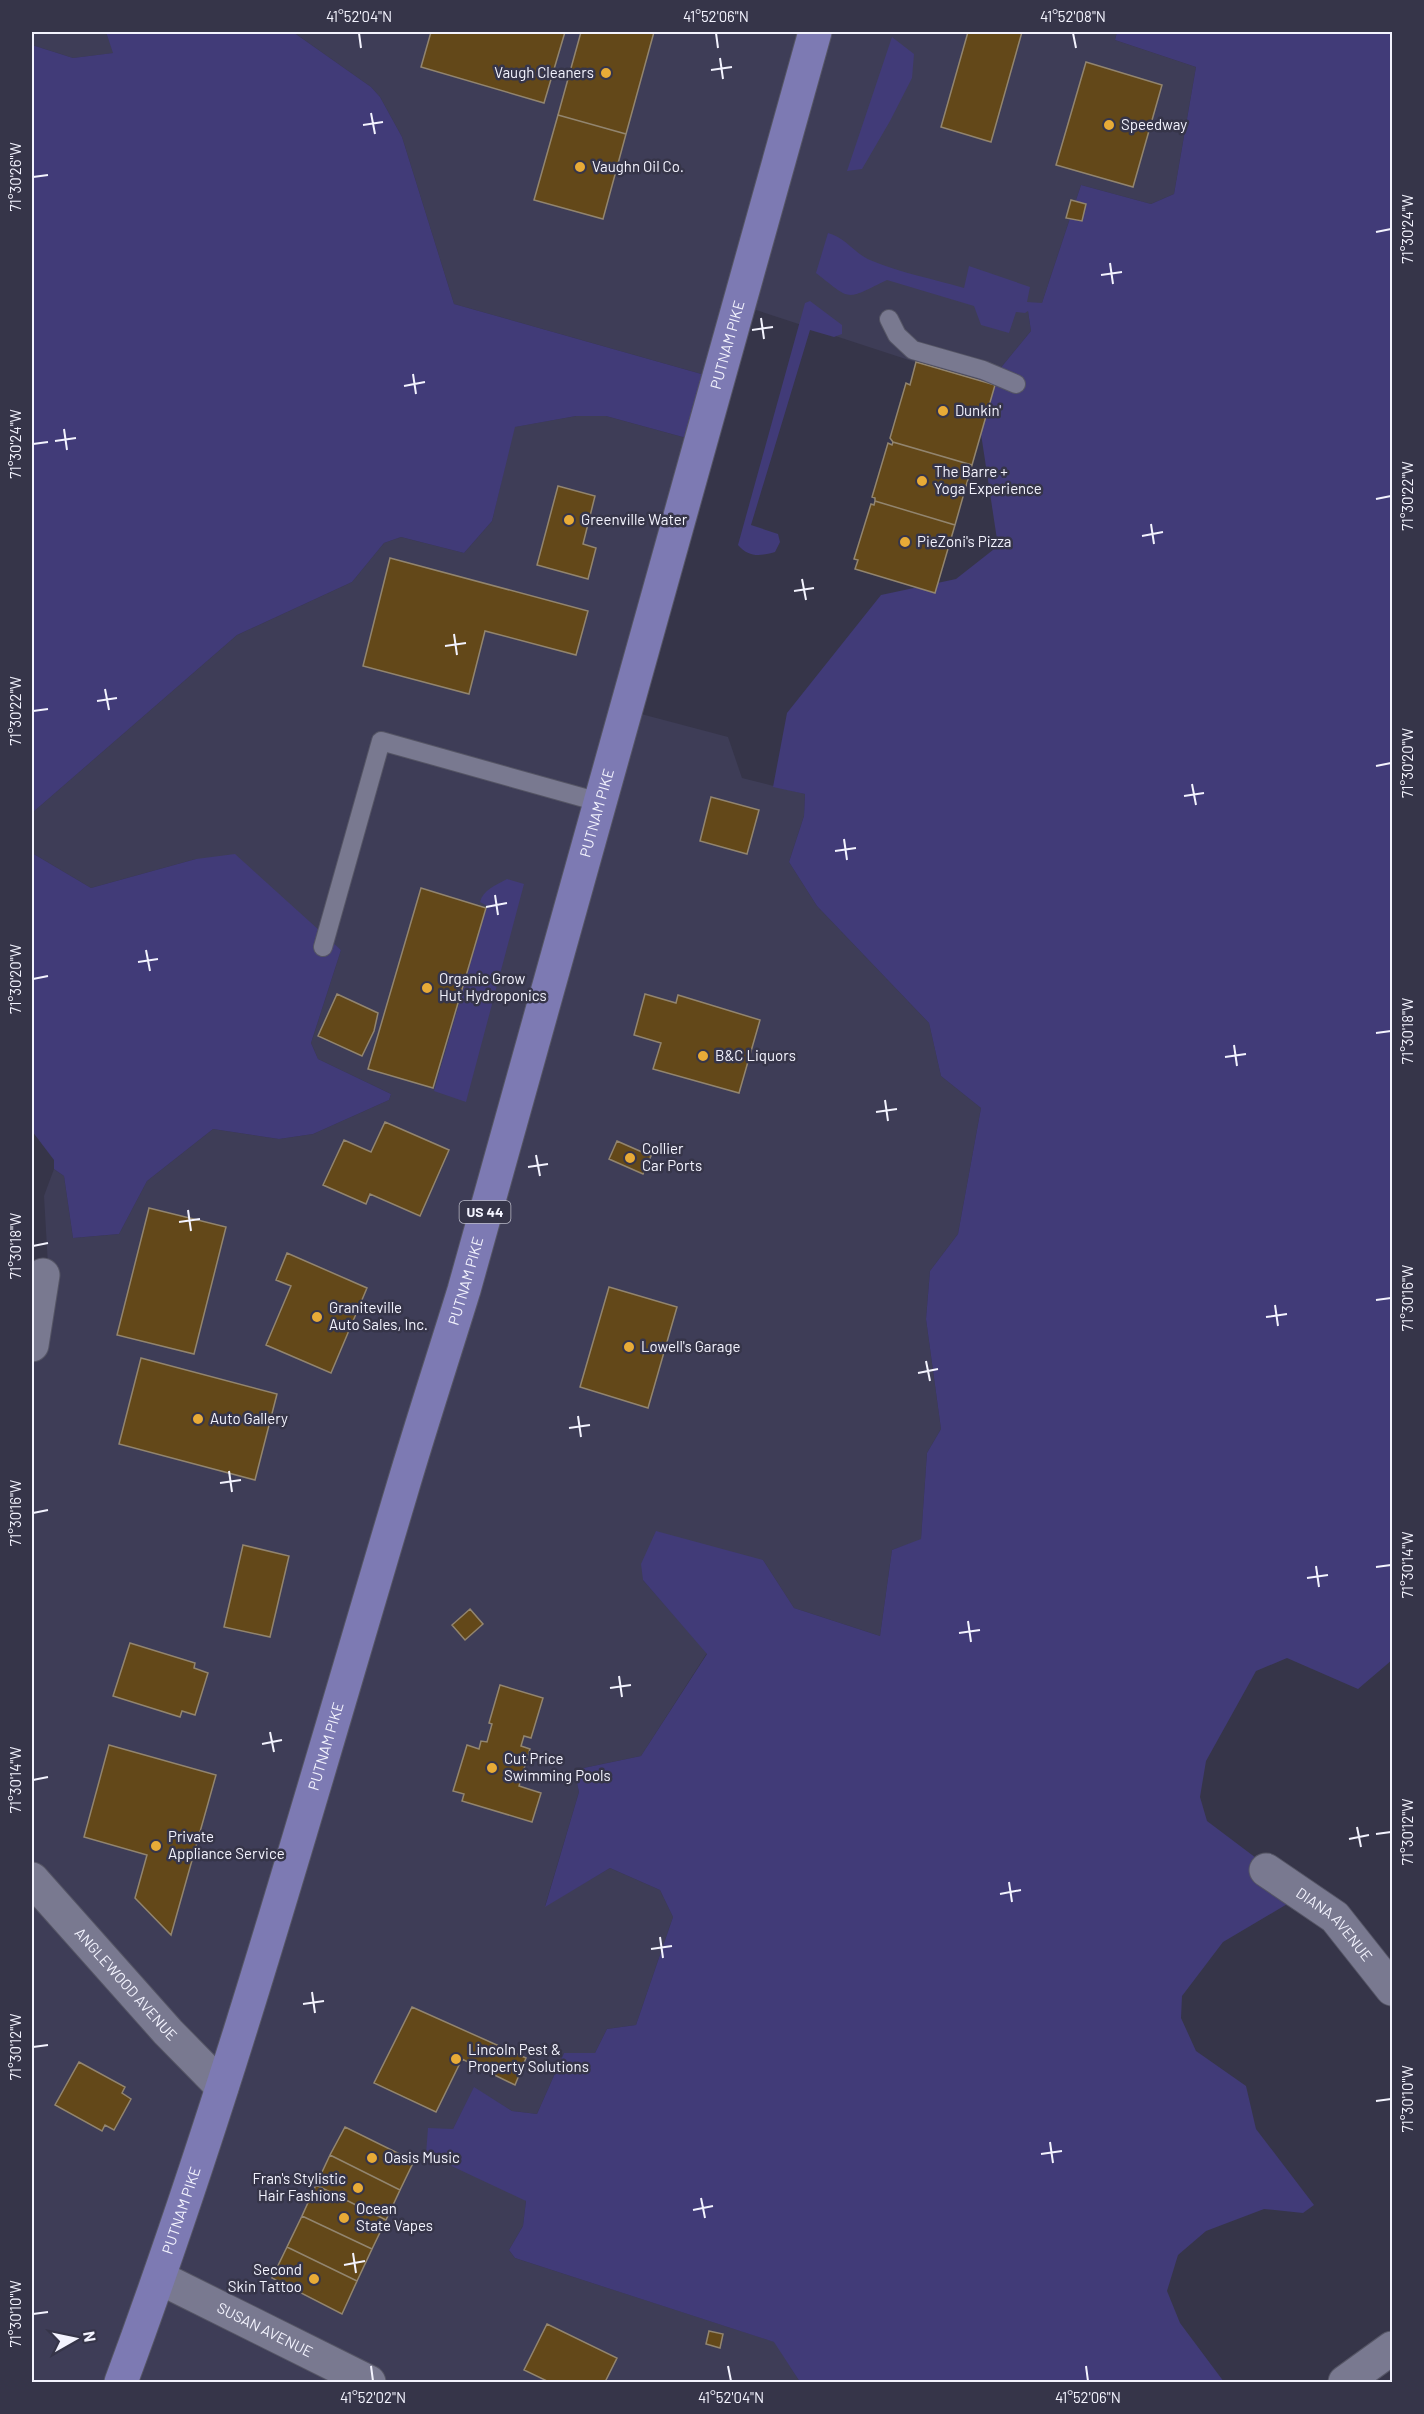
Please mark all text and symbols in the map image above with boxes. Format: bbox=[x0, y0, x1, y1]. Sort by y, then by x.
text: 41°52'04"N bbox=[326, 7, 392, 25]
text: 41°52'06"N bbox=[683, 7, 749, 25]
text: 41°52'08"N bbox=[1040, 7, 1106, 25]
place label: Vaugh Cleaners bbox=[494, 63, 594, 81]
marker: Vaugh Cleaners bbox=[599, 66, 613, 80]
place label: Speedway bbox=[1121, 115, 1187, 133]
marker: Speedway bbox=[1102, 118, 1116, 132]
text: 71°30'26"W bbox=[6, 142, 24, 212]
place label: Vaughn Oil Co. bbox=[592, 157, 684, 175]
marker: Vaughn Oil Co. bbox=[573, 160, 587, 174]
text: 71°30'24"W bbox=[1398, 194, 1416, 264]
street label: PUTNAM PIKE bbox=[706, 298, 748, 391]
place label: Dunkin' bbox=[955, 401, 1001, 419]
marker: Dunkin' bbox=[936, 404, 950, 418]
text: 71°30'24"W bbox=[6, 409, 24, 479]
text: 71°30'22"W bbox=[1398, 461, 1416, 531]
place label: The Barre + Yoga Experience bbox=[934, 462, 1042, 497]
marker: The Barre + Yoga Experience bbox=[915, 474, 929, 488]
place label: Greenville Water bbox=[581, 510, 688, 528]
marker: Greenville Water bbox=[562, 513, 576, 527]
place label: PieZoni's Pizza bbox=[917, 532, 1012, 550]
marker: PieZoni's Pizza bbox=[898, 535, 912, 549]
text: 71°30'22"W bbox=[6, 676, 24, 746]
text: 71°30'20"W bbox=[1398, 728, 1416, 798]
street label: PUTNAM PIKE bbox=[575, 766, 617, 859]
text: 71°30'20"W bbox=[6, 944, 24, 1014]
place label: Organic Grow Hut Hydroponics bbox=[439, 969, 547, 1004]
marker: Organic Grow Hut Hydroponics bbox=[420, 981, 434, 995]
text: 71°30'18"W bbox=[1398, 998, 1416, 1064]
place label: B&C Liquors bbox=[715, 1046, 796, 1064]
marker: B&C Liquors bbox=[696, 1049, 710, 1063]
place label: Collier Car Ports bbox=[642, 1139, 702, 1174]
marker: Collier Car Ports bbox=[623, 1151, 637, 1165]
road number: US 44 bbox=[460, 1201, 510, 1223]
text: 71°30'18"W bbox=[6, 1213, 24, 1279]
street label: PUTNAM PIKE bbox=[444, 1235, 486, 1327]
text: 71°30'16"W bbox=[1398, 1265, 1416, 1331]
place label: Graniteville Auto Sales, Inc. bbox=[329, 1298, 428, 1333]
marker: Graniteville Auto Sales, Inc. bbox=[310, 1310, 324, 1324]
place label: Lowell's Garage bbox=[641, 1337, 741, 1355]
marker: Lowell's Garage bbox=[622, 1340, 636, 1354]
place label: Auto Gallery bbox=[210, 1409, 288, 1427]
marker: Auto Gallery bbox=[191, 1412, 205, 1426]
text: 71°30'16"W bbox=[6, 1480, 24, 1546]
text: 71°30'14"W bbox=[1398, 1532, 1416, 1598]
street label: PUTNAM PIKE bbox=[304, 1700, 347, 1792]
text: 71°30'14"W bbox=[6, 1747, 24, 1813]
place label: Cut Price Swimming Pools bbox=[504, 1749, 611, 1784]
marker: Cut Price Swimming Pools bbox=[485, 1761, 499, 1775]
text: 71°30'12"W bbox=[1398, 1799, 1416, 1865]
place label: Private Appliance Service bbox=[168, 1827, 285, 1862]
marker: Private Appliance Service bbox=[149, 1839, 163, 1853]
street label: DIANA AVENUE bbox=[1293, 1883, 1377, 1965]
street label: ANGLEWOOD AVENUE bbox=[71, 1923, 181, 2044]
text: 71°30'12"W bbox=[6, 2014, 24, 2080]
place label: Lincoln Pest & Property Solutions bbox=[468, 2040, 589, 2075]
marker: Lincoln Pest & Property Solutions bbox=[449, 2052, 463, 2066]
text: 71°30'10"W bbox=[1398, 2065, 1416, 2133]
place label: Oasis Music bbox=[384, 2148, 460, 2166]
marker: Oasis Music bbox=[365, 2151, 379, 2165]
street label: PUTNAM PIKE bbox=[157, 2164, 204, 2256]
place label: Fran's Stylistic Hair Fashions bbox=[252, 2169, 346, 2204]
marker: Fran's Stylistic Hair Fashions bbox=[351, 2181, 365, 2195]
place label: Ocean State Vapes bbox=[356, 2199, 433, 2234]
marker: Ocean State Vapes bbox=[337, 2211, 351, 2225]
place label: Second Skin Tattoo bbox=[228, 2260, 302, 2295]
marker: Second Skin Tattoo bbox=[307, 2272, 321, 2286]
text: 71°30'10"W bbox=[6, 2280, 24, 2348]
street label: SUSAN AVENUE bbox=[214, 2298, 316, 2361]
north arrow bbox=[45, 2309, 105, 2369]
text: N bbox=[80, 2330, 101, 2343]
text: 41°52'02"N bbox=[340, 2388, 406, 2406]
text: 41°52'04"N bbox=[698, 2388, 764, 2406]
text: 41°52'06"N bbox=[1055, 2388, 1121, 2406]

